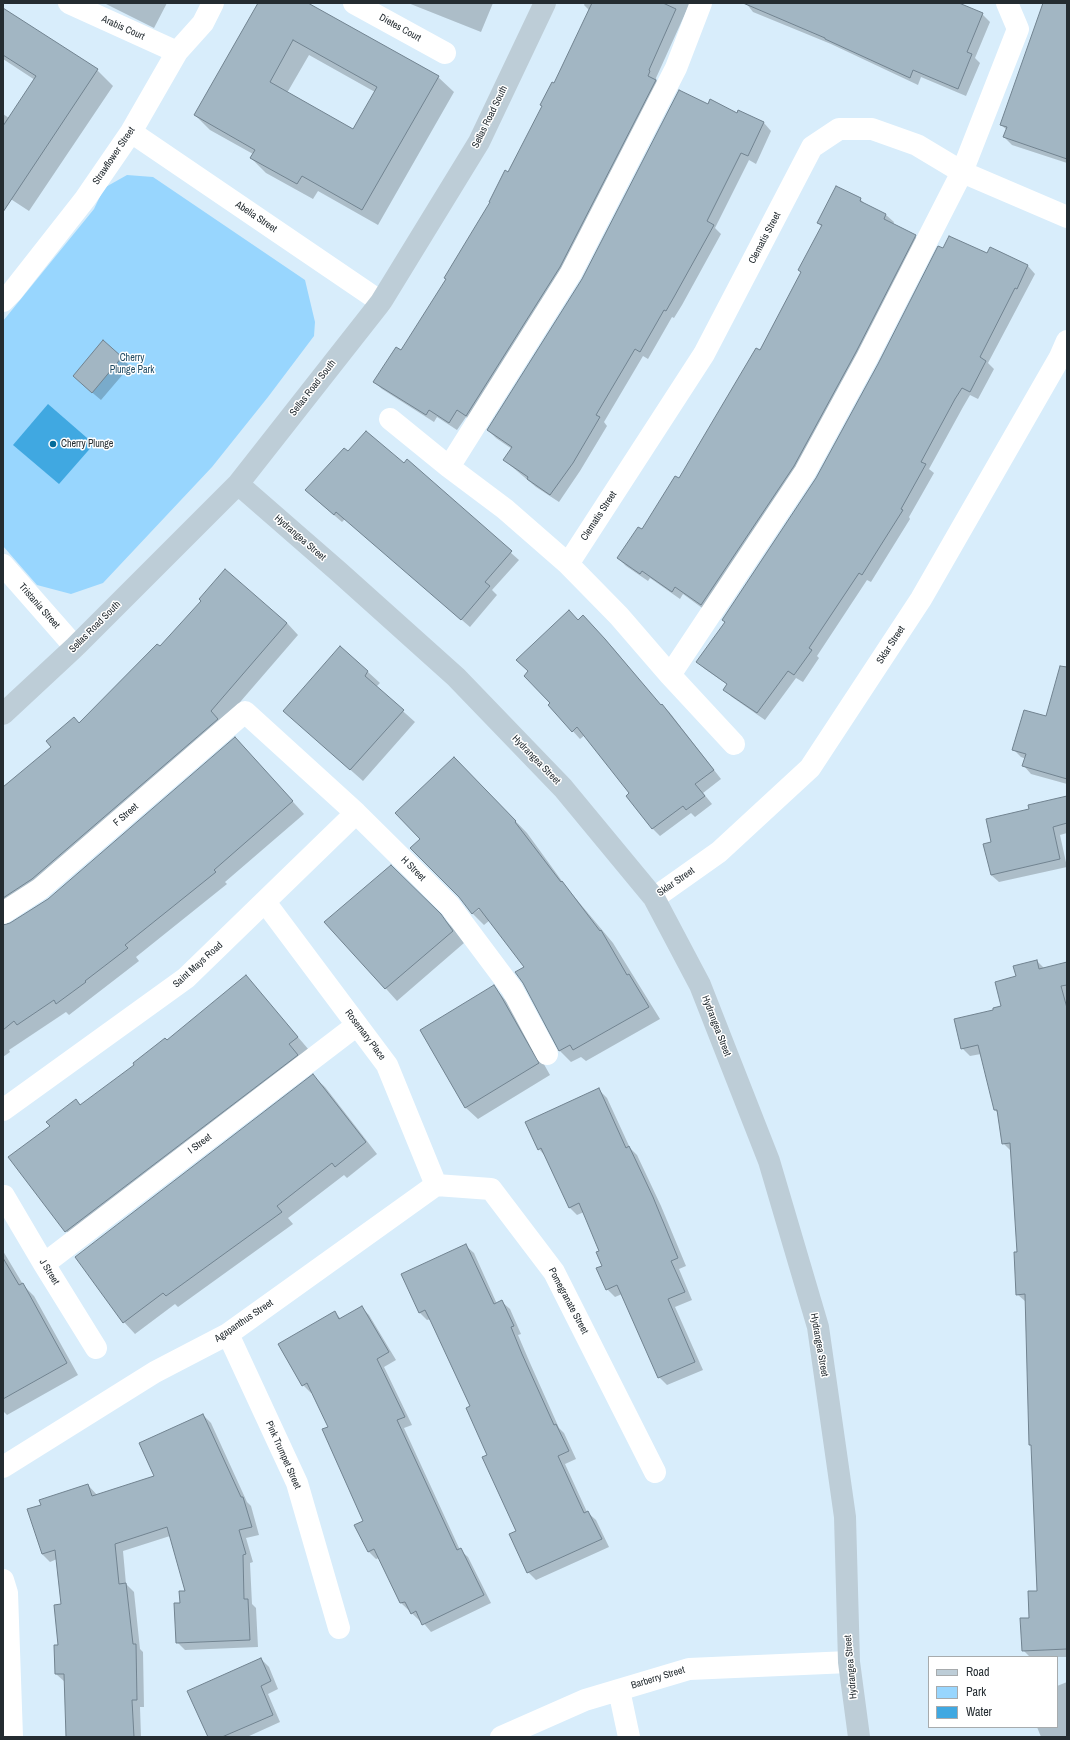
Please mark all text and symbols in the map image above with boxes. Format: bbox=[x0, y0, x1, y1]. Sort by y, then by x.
street label: Dietes Court bbox=[377, 12, 423, 44]
street label: Arabis Court bbox=[100, 13, 146, 43]
street label: Sellas Road South bbox=[470, 84, 510, 150]
street label: Strawflower Street bbox=[90, 125, 138, 187]
street label: Abelia Street bbox=[233, 199, 279, 235]
street label: Clematis Street bbox=[746, 210, 784, 266]
park label: Cherry Plunge Park bbox=[110, 352, 154, 376]
street label: Sellas Road South bbox=[287, 358, 339, 418]
place label: Cherry Plunge bbox=[61, 438, 113, 450]
marker: Cherry Plunge bbox=[48, 439, 58, 449]
street label: Clematis Street bbox=[579, 489, 619, 543]
street label: Hydrangea Street bbox=[272, 512, 328, 564]
street label: Tristania Street bbox=[16, 581, 62, 631]
street label: Sellas Road South bbox=[67, 599, 123, 655]
street label: Sklar Street bbox=[874, 624, 908, 666]
street label: Hydrangea Street bbox=[509, 733, 563, 787]
street label: F Street bbox=[111, 801, 141, 829]
street label: H Street bbox=[398, 854, 428, 884]
street label: Sklar Street bbox=[655, 865, 697, 899]
street label: Saint Mays Road bbox=[171, 939, 225, 991]
street label: Hydrangea Street bbox=[699, 994, 733, 1058]
street label: Rosemary Place bbox=[342, 1007, 388, 1063]
street label: I Street bbox=[186, 1131, 214, 1157]
street label: J Street bbox=[36, 1257, 62, 1287]
street label: Pomegranate Street bbox=[545, 1266, 591, 1336]
street label: Agapanthus Street bbox=[212, 1297, 276, 1345]
street label: Hydrangea Street bbox=[808, 1312, 830, 1378]
street label: Pink Trumpet Street bbox=[263, 1419, 303, 1491]
street label: Hydrangea Street bbox=[842, 1634, 860, 1700]
legend bbox=[928, 1656, 1058, 1728]
street label: Barberry Street bbox=[630, 1664, 686, 1692]
text: Road bbox=[966, 1664, 990, 1680]
text: Park bbox=[966, 1684, 986, 1700]
text: Water bbox=[966, 1704, 992, 1720]

